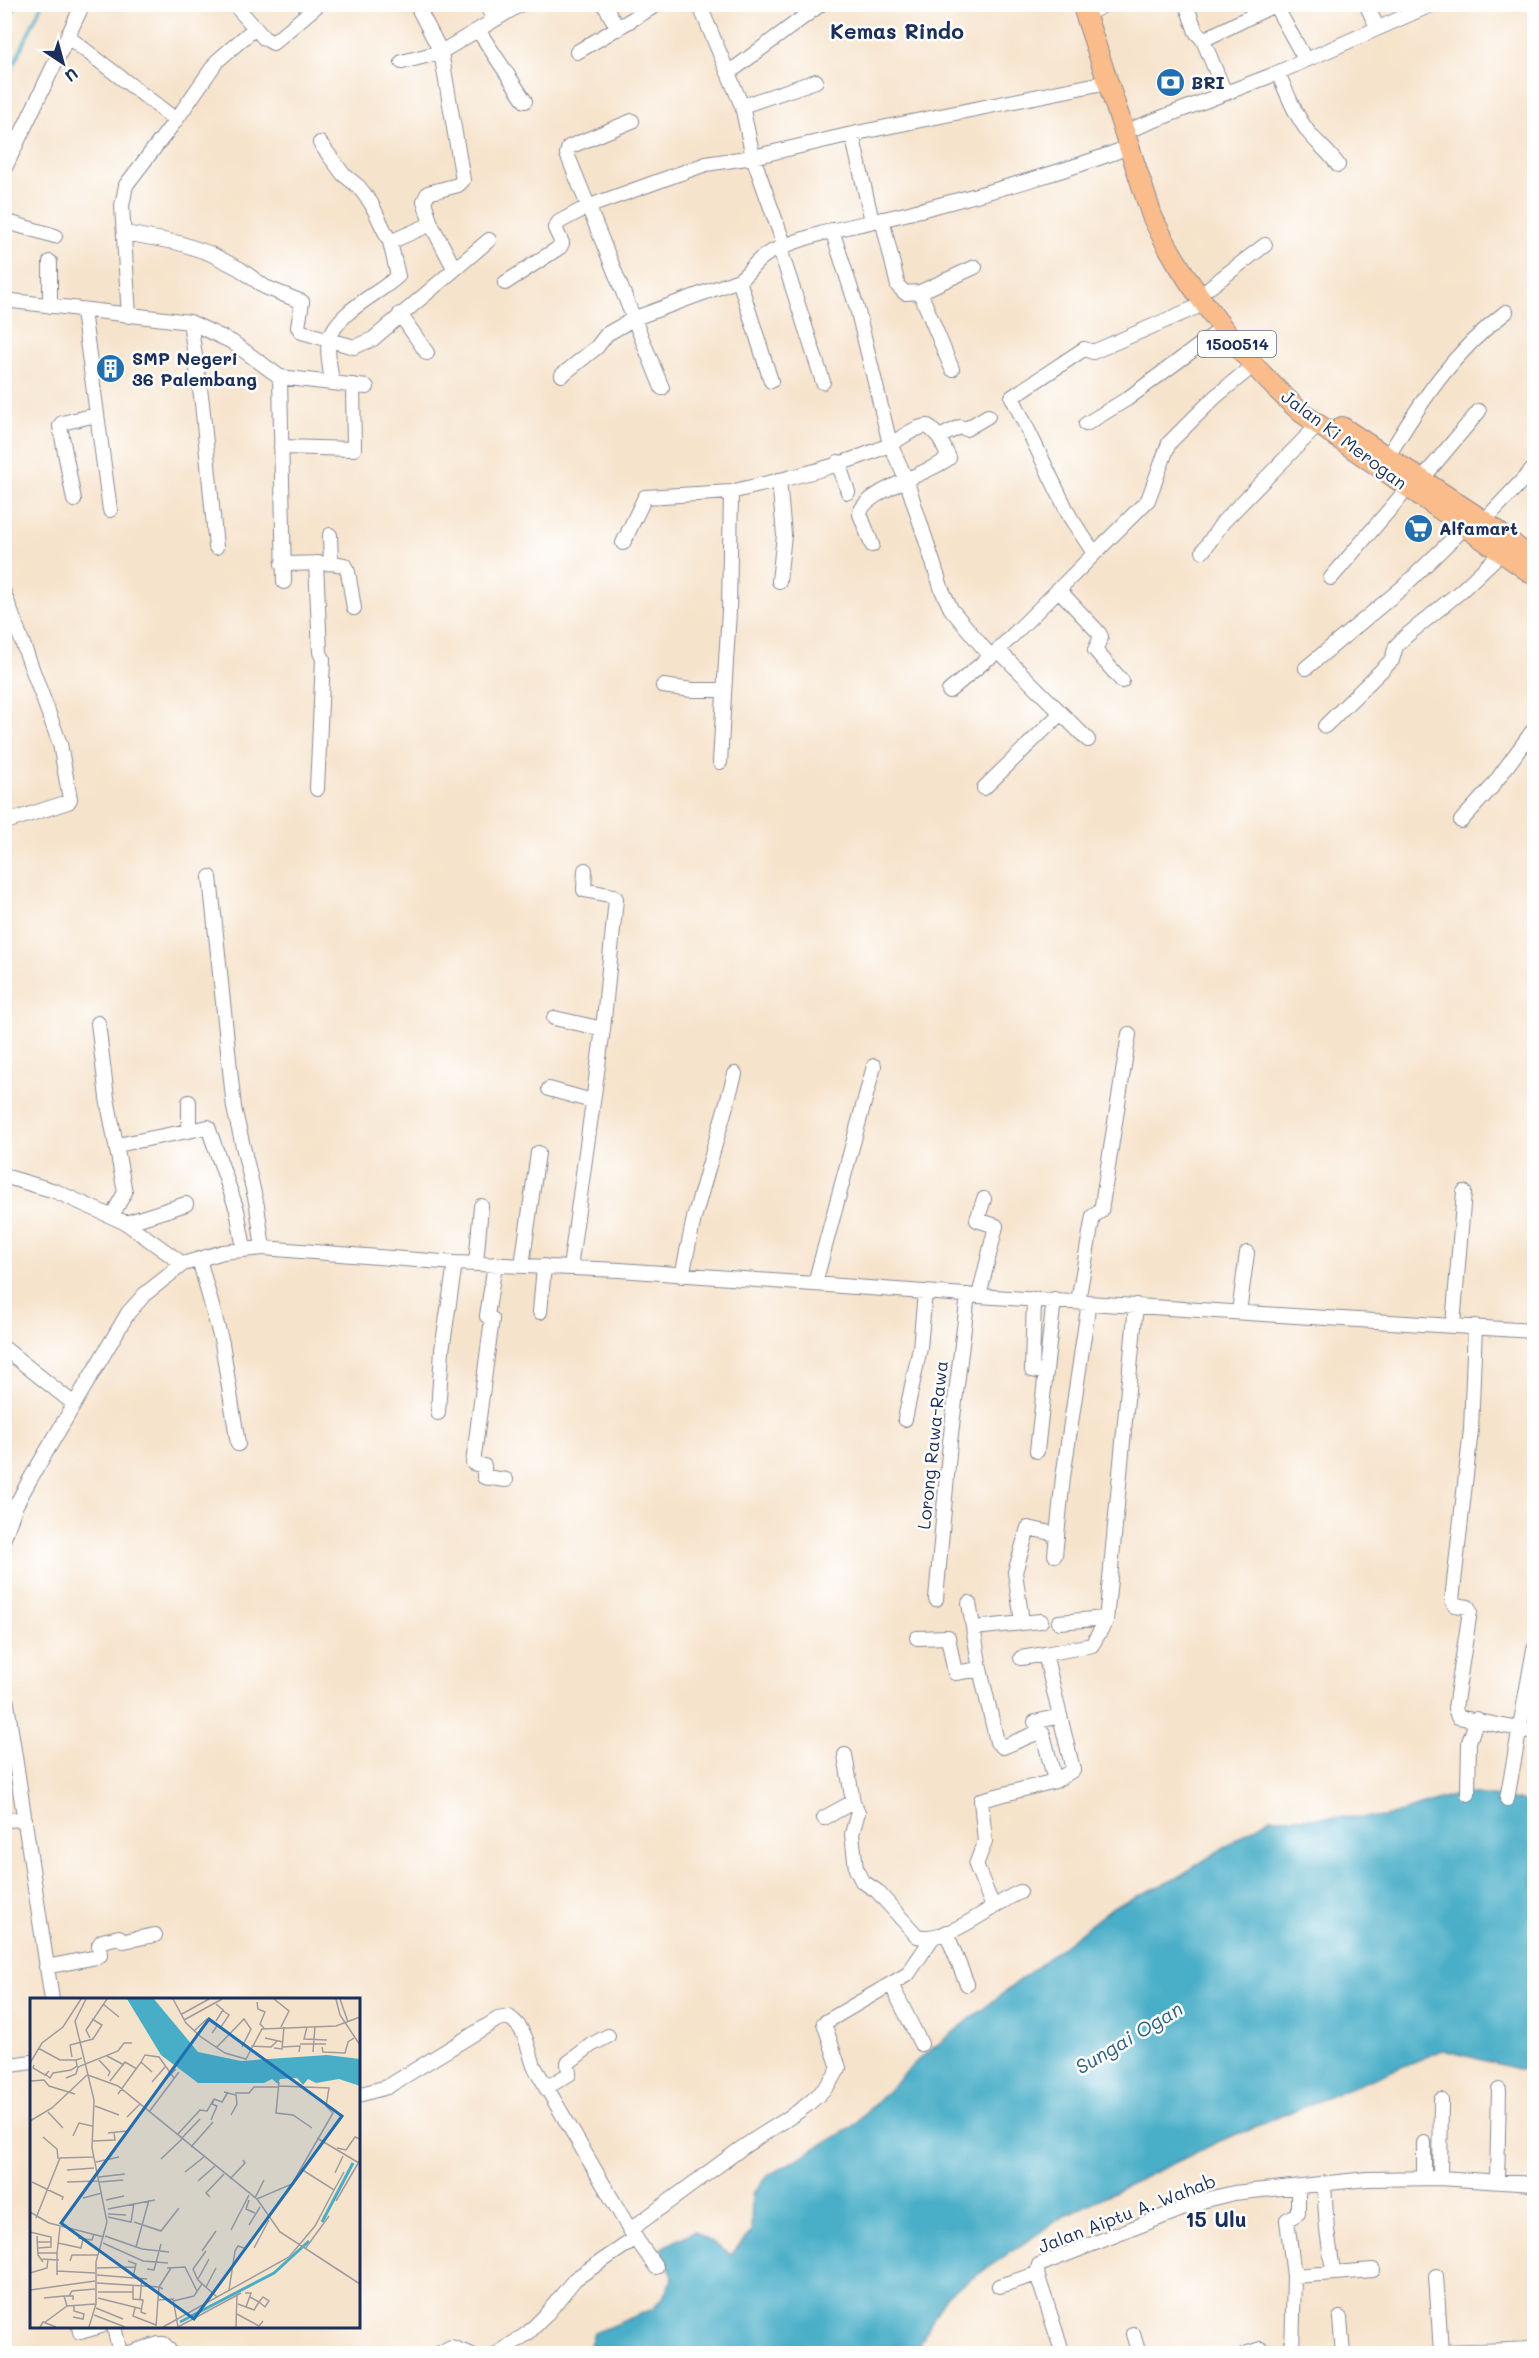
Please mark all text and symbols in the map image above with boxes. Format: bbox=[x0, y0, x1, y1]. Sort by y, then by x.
district label: Kemas Rindo bbox=[830, 17, 964, 44]
north arrow bbox=[33, 33, 93, 93]
text: U bbox=[61, 64, 83, 87]
bank icon: BRI bbox=[1154, 67, 1186, 99]
place label: BRI bbox=[1191, 70, 1225, 94]
road number: 1500514 bbox=[1198, 331, 1276, 357]
place label: SMP Negeri 36 Palembang bbox=[132, 346, 257, 391]
building icon: SMP Negeri 36 Palembang bbox=[95, 353, 127, 385]
street label: Jalan Ki Merogan bbox=[1277, 384, 1412, 494]
supermarket icon: Alfamart bbox=[1402, 513, 1434, 545]
place label: Alfamart bbox=[1439, 516, 1518, 540]
street label: Lorong Rawa-Rawa bbox=[911, 1359, 953, 1530]
water label: Sungai Ogan bbox=[1070, 1995, 1187, 2079]
inset map bbox=[30, 1998, 360, 2328]
street label: Jalan Aiptu A. Wahab bbox=[1034, 2168, 1219, 2258]
district label: 15 Ulu bbox=[1185, 2205, 1247, 2232]

